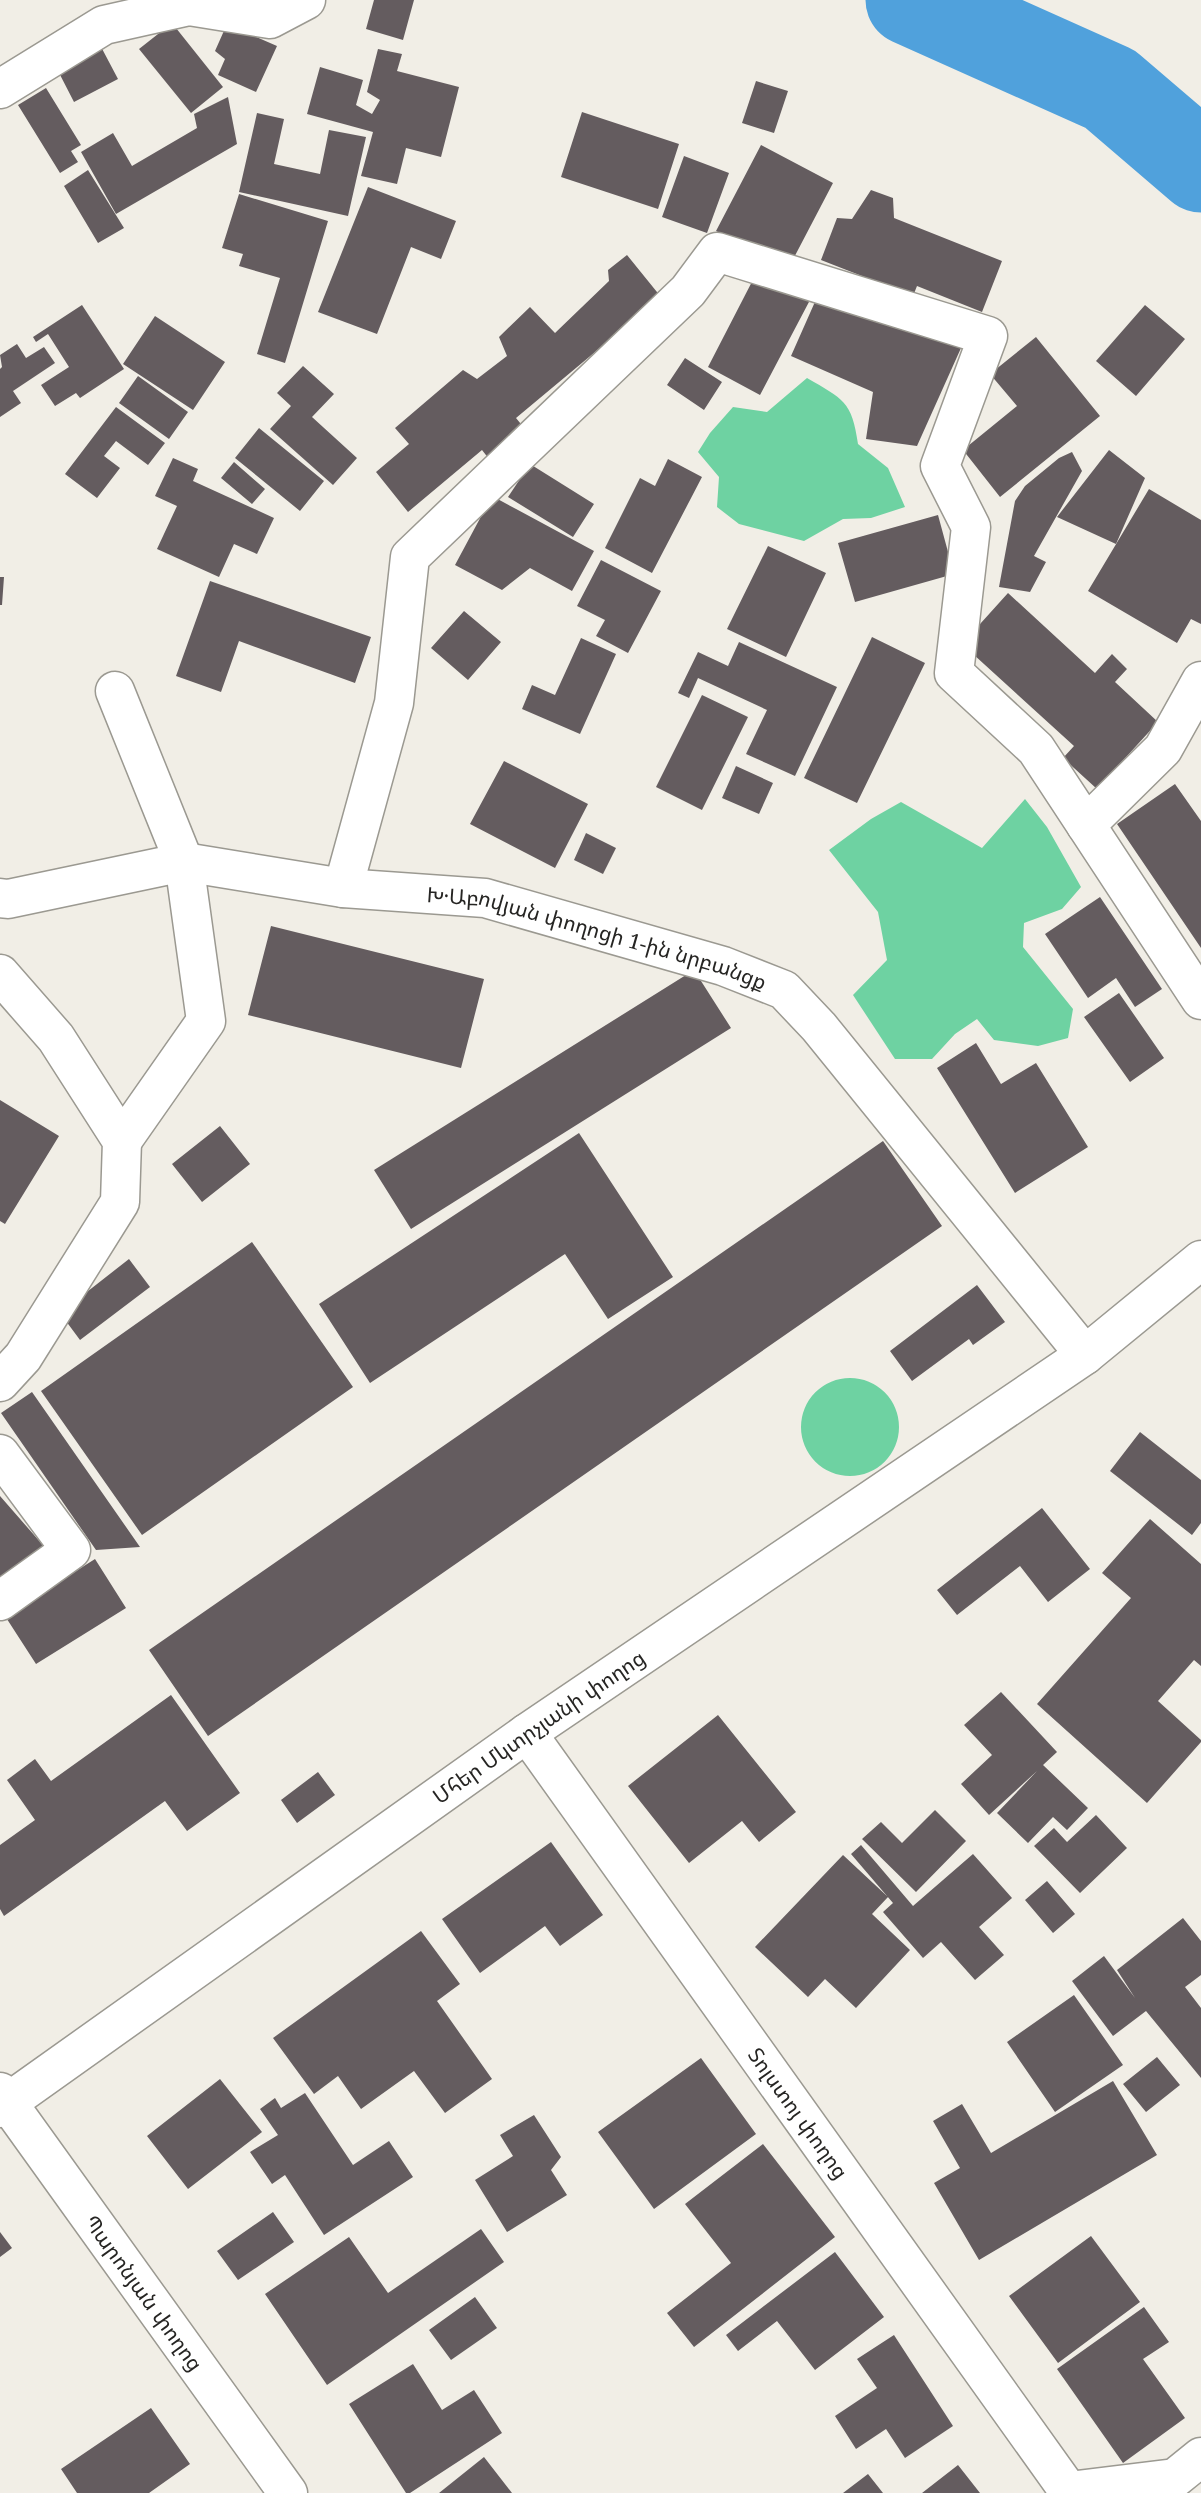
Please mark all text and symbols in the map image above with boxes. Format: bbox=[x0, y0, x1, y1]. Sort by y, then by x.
street label: Խ․Աբովյան փողոցի 1-ին նրբանցք bbox=[426, 880, 771, 996]
street label: Մհեր Մկտրչյանի փողոց bbox=[427, 1643, 650, 1810]
street label: Տոլստոյ փողոց bbox=[742, 2042, 855, 2184]
street label: Պարոնյան փողոց bbox=[78, 2209, 210, 2376]

